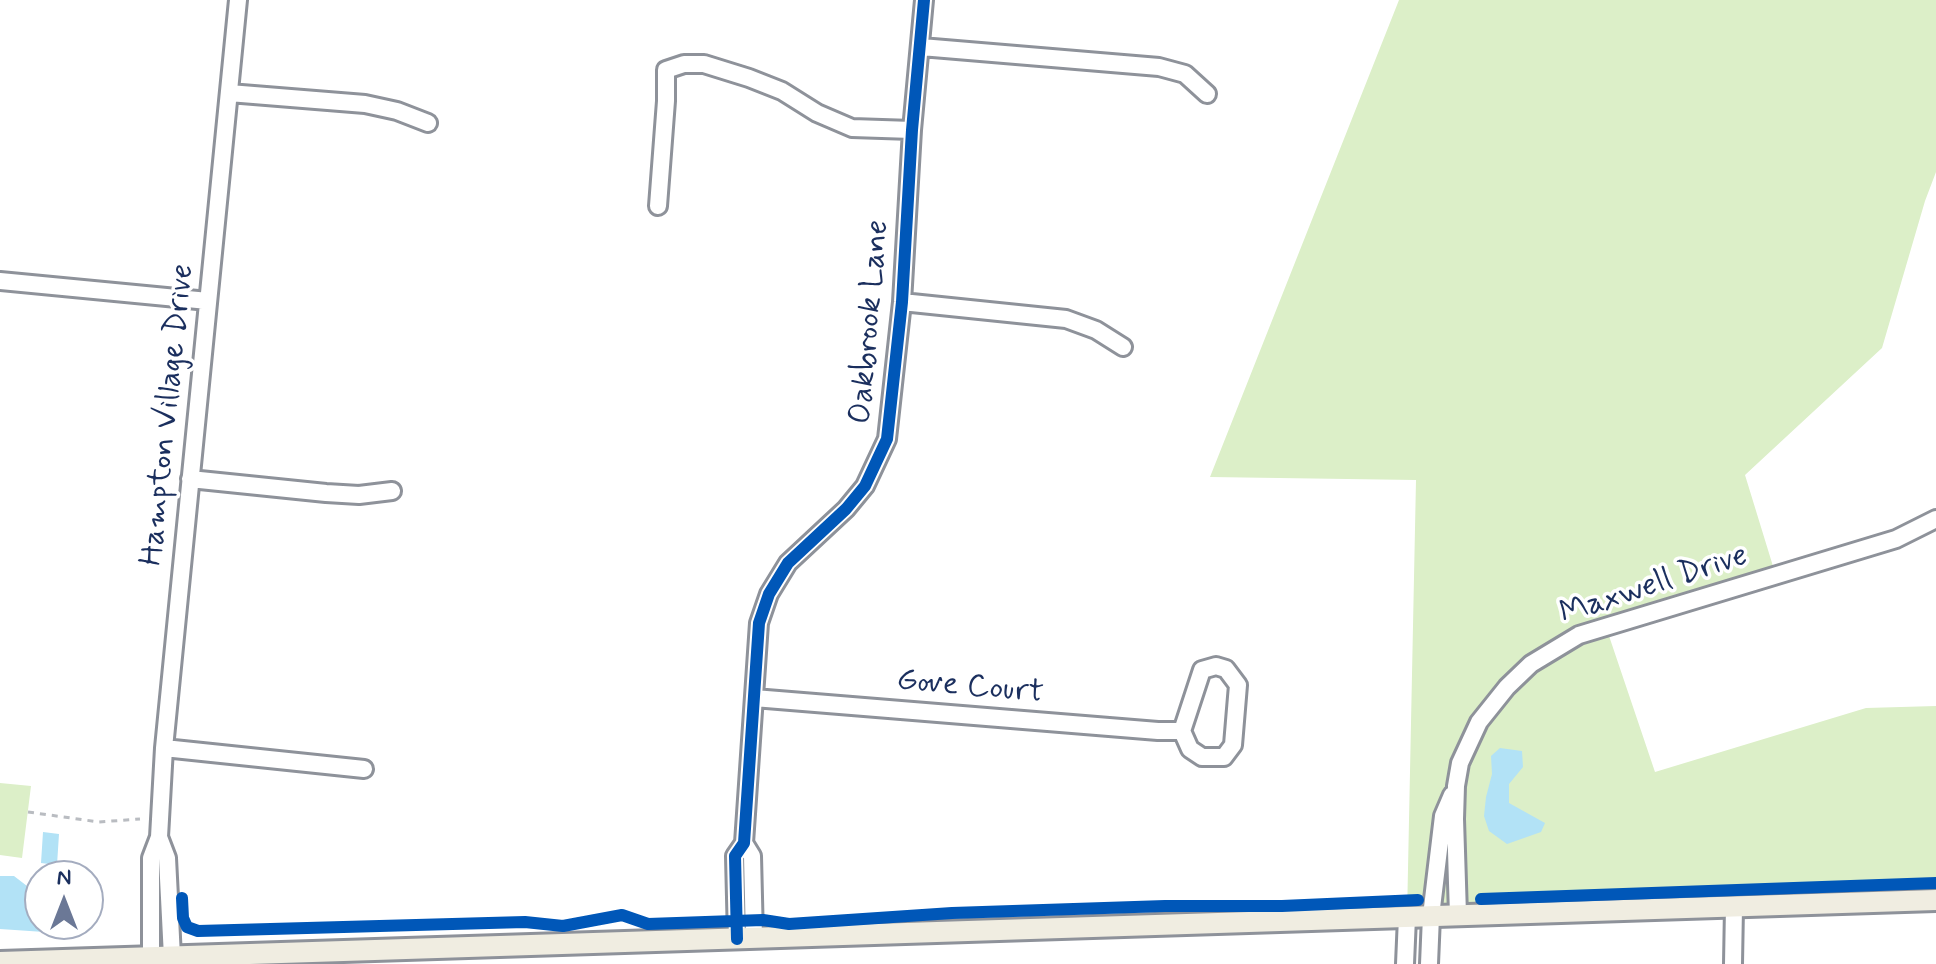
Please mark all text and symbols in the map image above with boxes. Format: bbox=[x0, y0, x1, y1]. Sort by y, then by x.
street label: Oakbrook Lane bbox=[843, 218, 899, 426]
street label: Hampton Village Drive bbox=[134, 262, 204, 568]
street label: Maxwell Drive bbox=[1555, 538, 1753, 634]
street label: Gove Court bbox=[895, 662, 1045, 714]
north arrow bbox=[24, 860, 104, 940]
text: N bbox=[57, 864, 71, 892]

